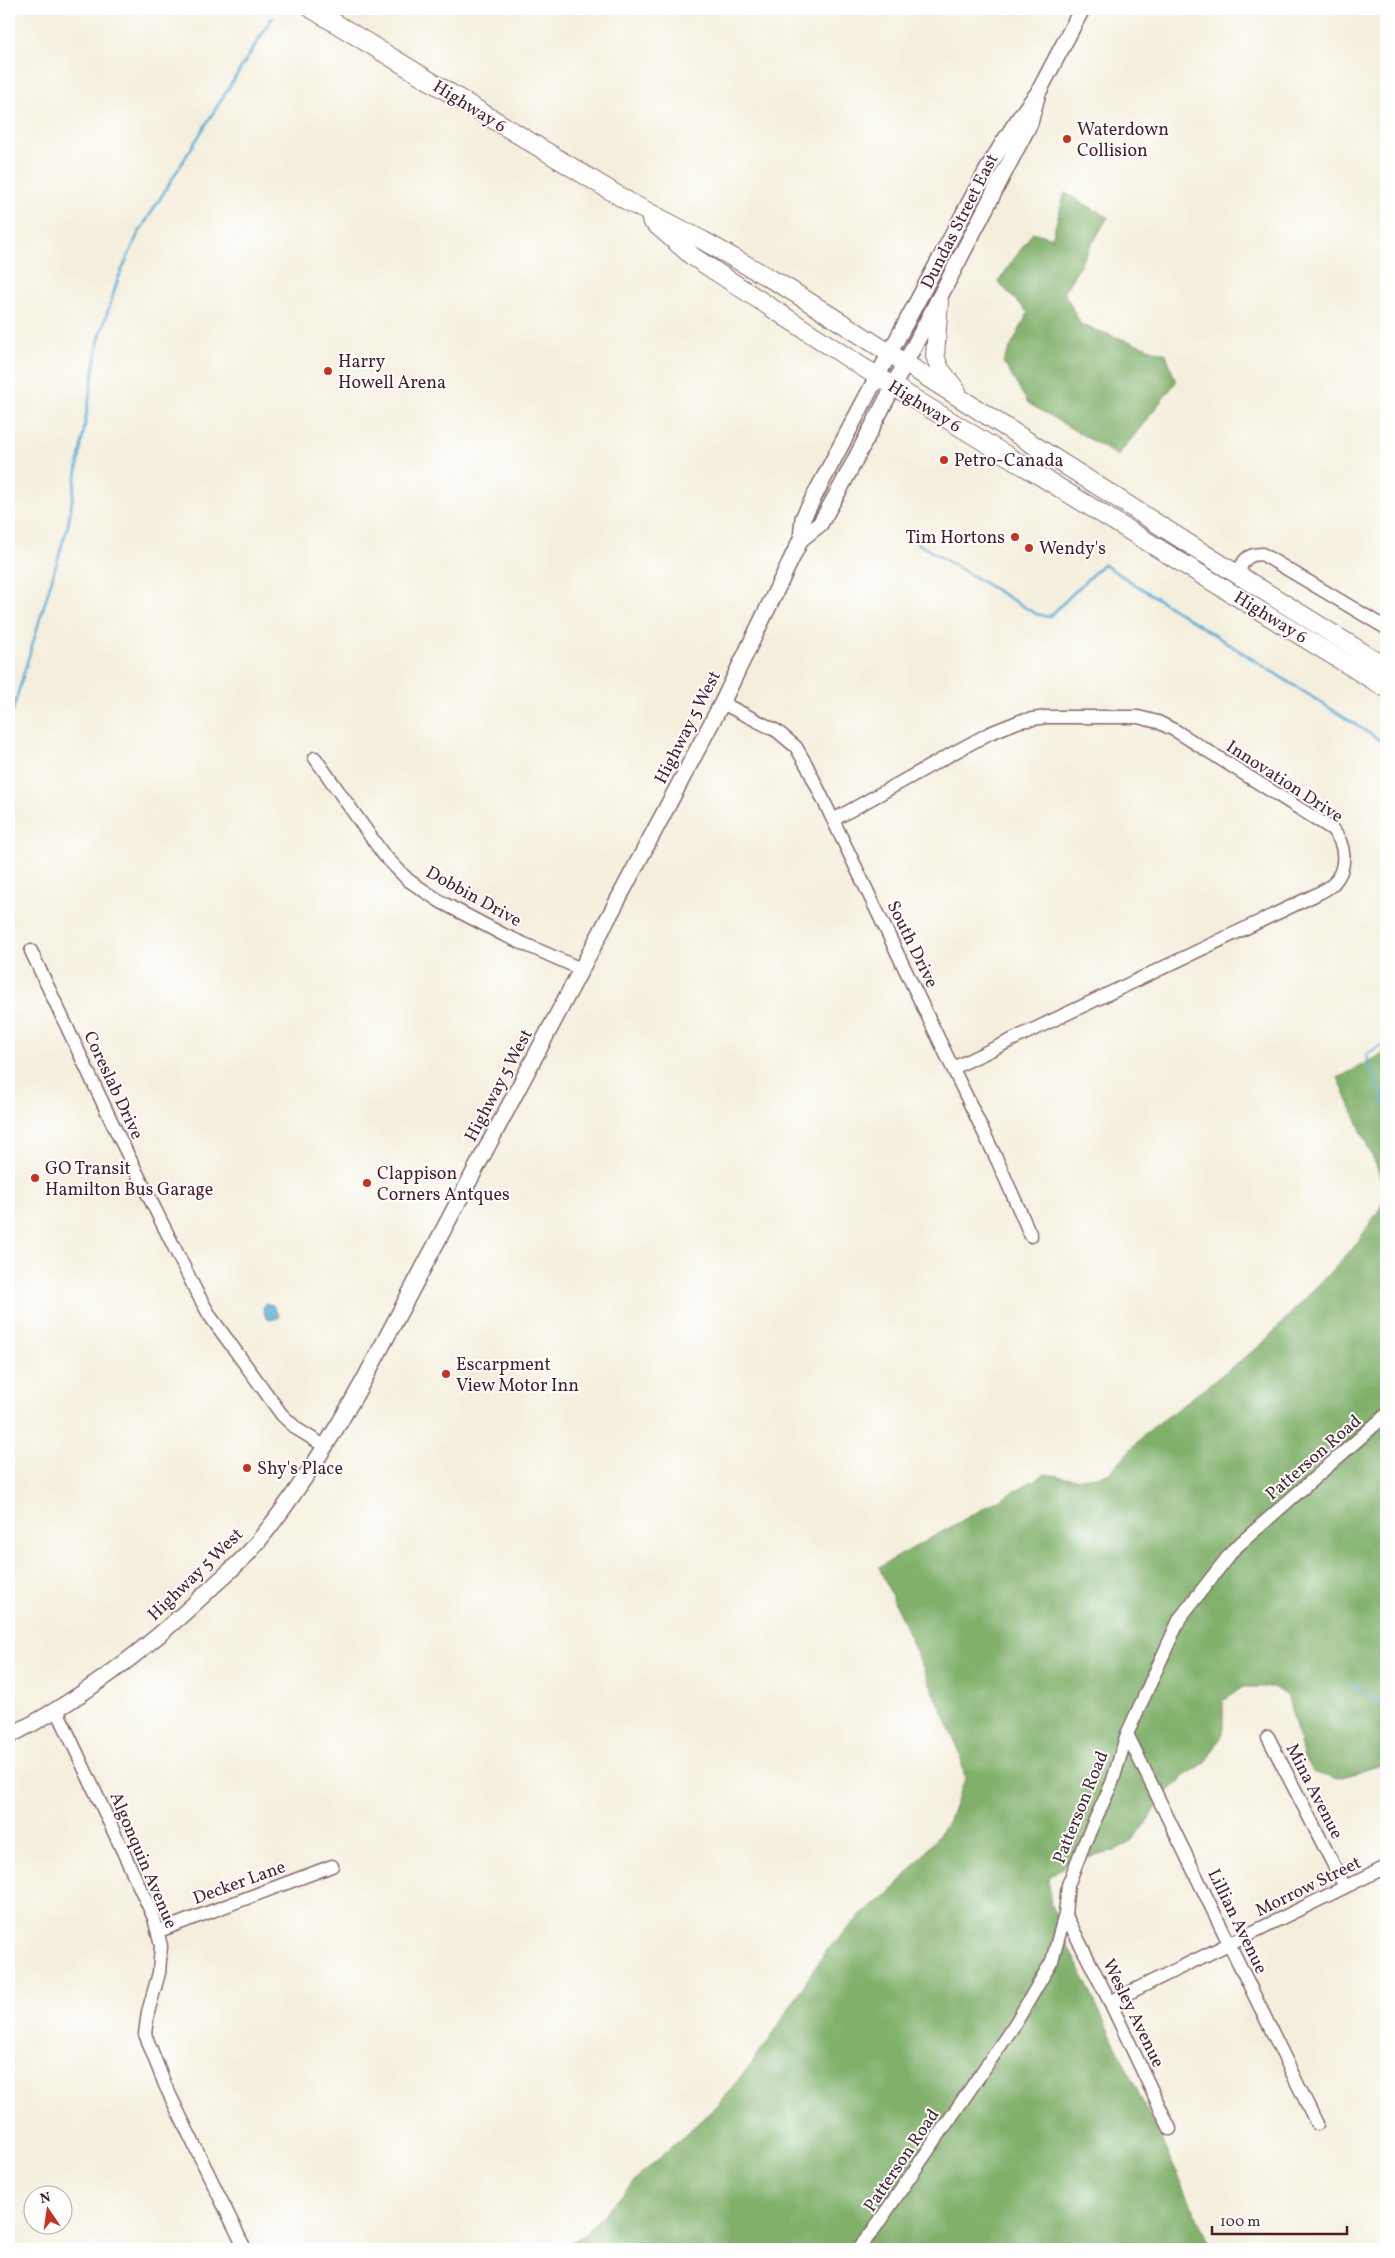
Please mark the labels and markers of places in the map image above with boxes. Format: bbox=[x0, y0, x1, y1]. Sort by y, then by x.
place label: Waterdown Collision bbox=[1077, 118, 1169, 164]
marker: Waterdown Collision bbox=[1061, 133, 1073, 145]
place label: Harry Howell Arena bbox=[338, 350, 446, 396]
marker: Harry Howell Arena bbox=[322, 365, 334, 377]
place label: Petro-Canada bbox=[954, 449, 1064, 474]
marker: Petro-Canada bbox=[938, 454, 950, 466]
place label: Tim Hortons bbox=[906, 526, 1005, 551]
marker: Tim Hortons bbox=[1009, 531, 1021, 543]
place label: Wendy's bbox=[1039, 537, 1106, 562]
marker: Wendy's bbox=[1023, 542, 1035, 554]
place label: GO Transit Hamilton Bus Garage bbox=[45, 1157, 213, 1203]
place label: Clappison Corners Antques bbox=[377, 1162, 510, 1208]
marker: GO Transit Hamilton Bus Garage bbox=[29, 1172, 41, 1184]
marker: Clappison Corners Antques bbox=[361, 1177, 373, 1189]
place label: Escarpment View Motor Inn bbox=[456, 1353, 579, 1399]
marker: Escarpment View Motor Inn bbox=[440, 1368, 452, 1380]
place label: Shy's Place bbox=[257, 1457, 343, 1482]
marker: Shy's Place bbox=[241, 1462, 253, 1474]

